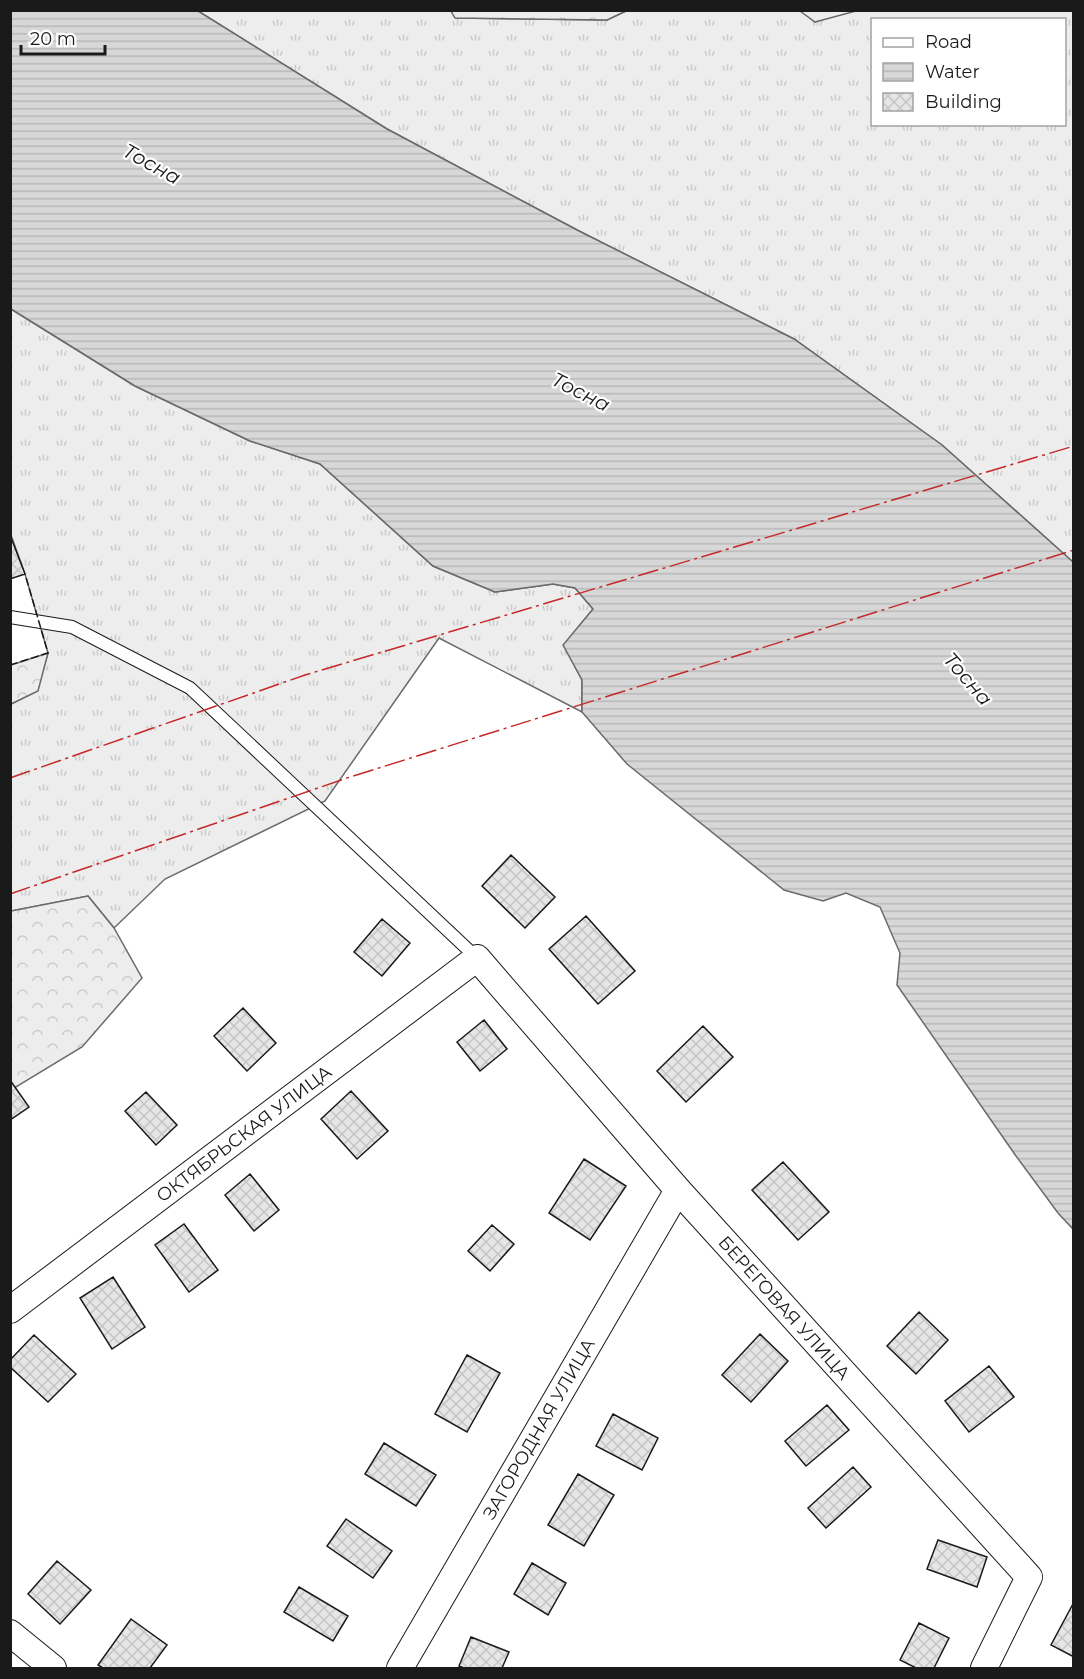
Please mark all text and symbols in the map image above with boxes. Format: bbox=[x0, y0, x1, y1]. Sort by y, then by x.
scale bar bbox=[21, 18, 105, 56]
legend bbox=[871, 18, 1066, 126]
text: 20 m bbox=[30, 28, 76, 50]
text: Road bbox=[925, 31, 972, 53]
text: Water bbox=[925, 61, 980, 83]
text: Building bbox=[925, 91, 1002, 113]
water label: Тосна bbox=[119, 138, 185, 190]
water label: Тосна bbox=[548, 367, 614, 417]
water label: Тосна bbox=[939, 648, 997, 710]
street label: ОКТЯБРЬСКАЯ УЛИЦА bbox=[152, 1061, 336, 1207]
street label: БЕРЕГОВАЯ УЛИЦА bbox=[713, 1231, 855, 1385]
street label: ЗАГОРОДНАЯ УЛИЦА bbox=[478, 1334, 600, 1523]

